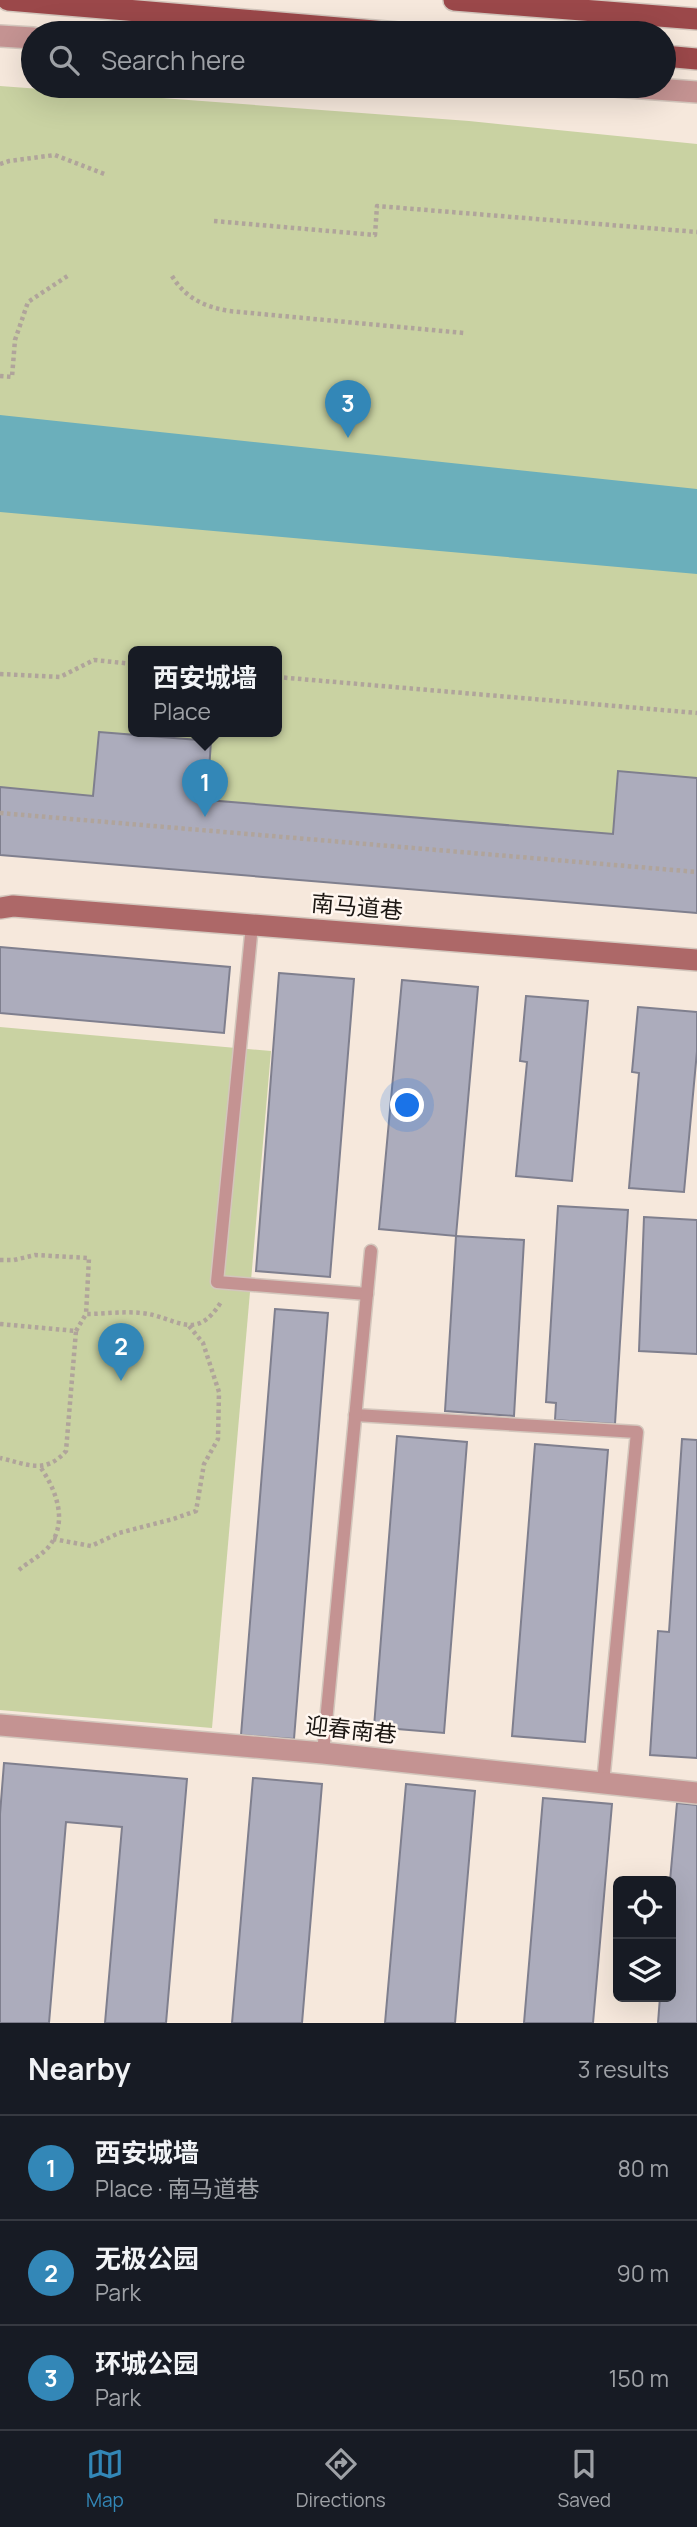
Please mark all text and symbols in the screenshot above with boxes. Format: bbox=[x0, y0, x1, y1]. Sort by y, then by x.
search box bbox=[21, 21, 676, 98]
icon: search bbox=[45, 41, 83, 79]
text: Search here bbox=[101, 42, 246, 78]
pin: 3 bbox=[325, 380, 371, 438]
popup bbox=[128, 646, 282, 737]
text: 西安城墙 bbox=[153, 659, 257, 695]
text: Place bbox=[153, 695, 211, 727]
pin: 1 bbox=[182, 759, 228, 817]
street label: 南马道巷 bbox=[310, 886, 404, 926]
your location bbox=[390, 1088, 424, 1122]
pin: 2 bbox=[98, 1323, 144, 1381]
street label: 迎春南巷 bbox=[304, 1708, 399, 1750]
map controls bbox=[613, 1876, 676, 2002]
button: locate bbox=[613, 1876, 676, 1939]
button: layers bbox=[613, 1939, 676, 2002]
text: Nearby bbox=[28, 2048, 131, 2089]
text: 3 results bbox=[578, 2053, 669, 2085]
text: 西安城墙 bbox=[95, 2134, 199, 2170]
text: 1 bbox=[46, 2152, 56, 2184]
text: 80 m bbox=[618, 2152, 669, 2184]
text: Place · 南马道巷 bbox=[95, 2172, 259, 2204]
text: 无极公园 bbox=[95, 2240, 199, 2276]
text: 2 bbox=[44, 2257, 58, 2289]
text: 90 m bbox=[617, 2257, 669, 2289]
text: Park bbox=[95, 2276, 141, 2308]
text: 环城公园 bbox=[95, 2345, 199, 2381]
text: 3 bbox=[44, 2362, 58, 2394]
text: 150 m bbox=[609, 2362, 669, 2394]
text: Park bbox=[95, 2381, 141, 2413]
tab: Map bbox=[86, 2445, 124, 2513]
tab: Directions bbox=[296, 2445, 386, 2513]
tab: Saved bbox=[558, 2445, 611, 2513]

